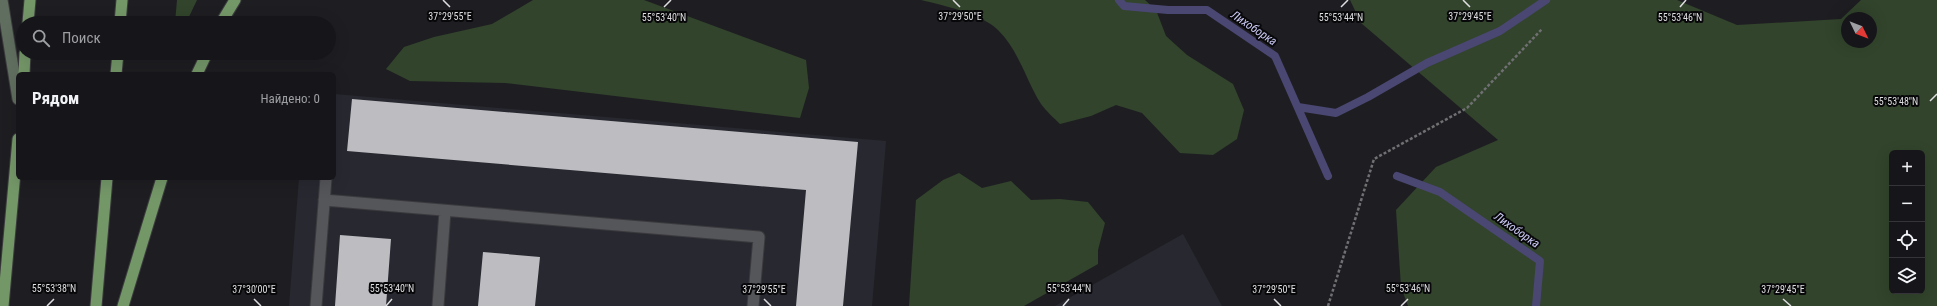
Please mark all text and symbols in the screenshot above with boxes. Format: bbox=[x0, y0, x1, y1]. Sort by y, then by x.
water label: Лихоборка bbox=[1228, 7, 1280, 48]
text: 37°29'55"E bbox=[428, 11, 472, 22]
text: 37°29'50"E bbox=[938, 11, 982, 22]
text: 37°29'45"E bbox=[1448, 11, 1492, 22]
text: 55°53'40"N bbox=[642, 12, 686, 23]
text: 55°53'44"N bbox=[1319, 12, 1363, 23]
text: 55°53'46"N bbox=[1658, 12, 1702, 23]
north arrow bbox=[1841, 12, 1877, 48]
search box bbox=[16, 16, 336, 60]
icon: search bbox=[30, 27, 52, 49]
text: Поиск bbox=[62, 29, 101, 47]
text: Рядом bbox=[32, 88, 79, 108]
text: Найдено: 0 bbox=[260, 91, 320, 106]
text: 55°53'48"N bbox=[1874, 96, 1918, 107]
map controls bbox=[1889, 150, 1925, 294]
button: + bbox=[1889, 150, 1925, 186]
button: − bbox=[1889, 186, 1925, 222]
water label: Лихоборка bbox=[1491, 209, 1542, 251]
button: locate bbox=[1889, 222, 1925, 258]
button: layers bbox=[1889, 258, 1925, 294]
text: 55°53'38"N bbox=[32, 283, 76, 294]
text: 55°53'40"N bbox=[370, 283, 414, 294]
text: 55°53'44"N bbox=[1047, 283, 1091, 294]
text: 55°53'46"N bbox=[1386, 283, 1430, 294]
text: 37°30'00"E bbox=[232, 284, 276, 295]
text: 37°29'55"E bbox=[742, 284, 786, 295]
text: 37°29'50"E bbox=[1252, 284, 1296, 295]
text: 37°29'45"E bbox=[1761, 284, 1805, 295]

